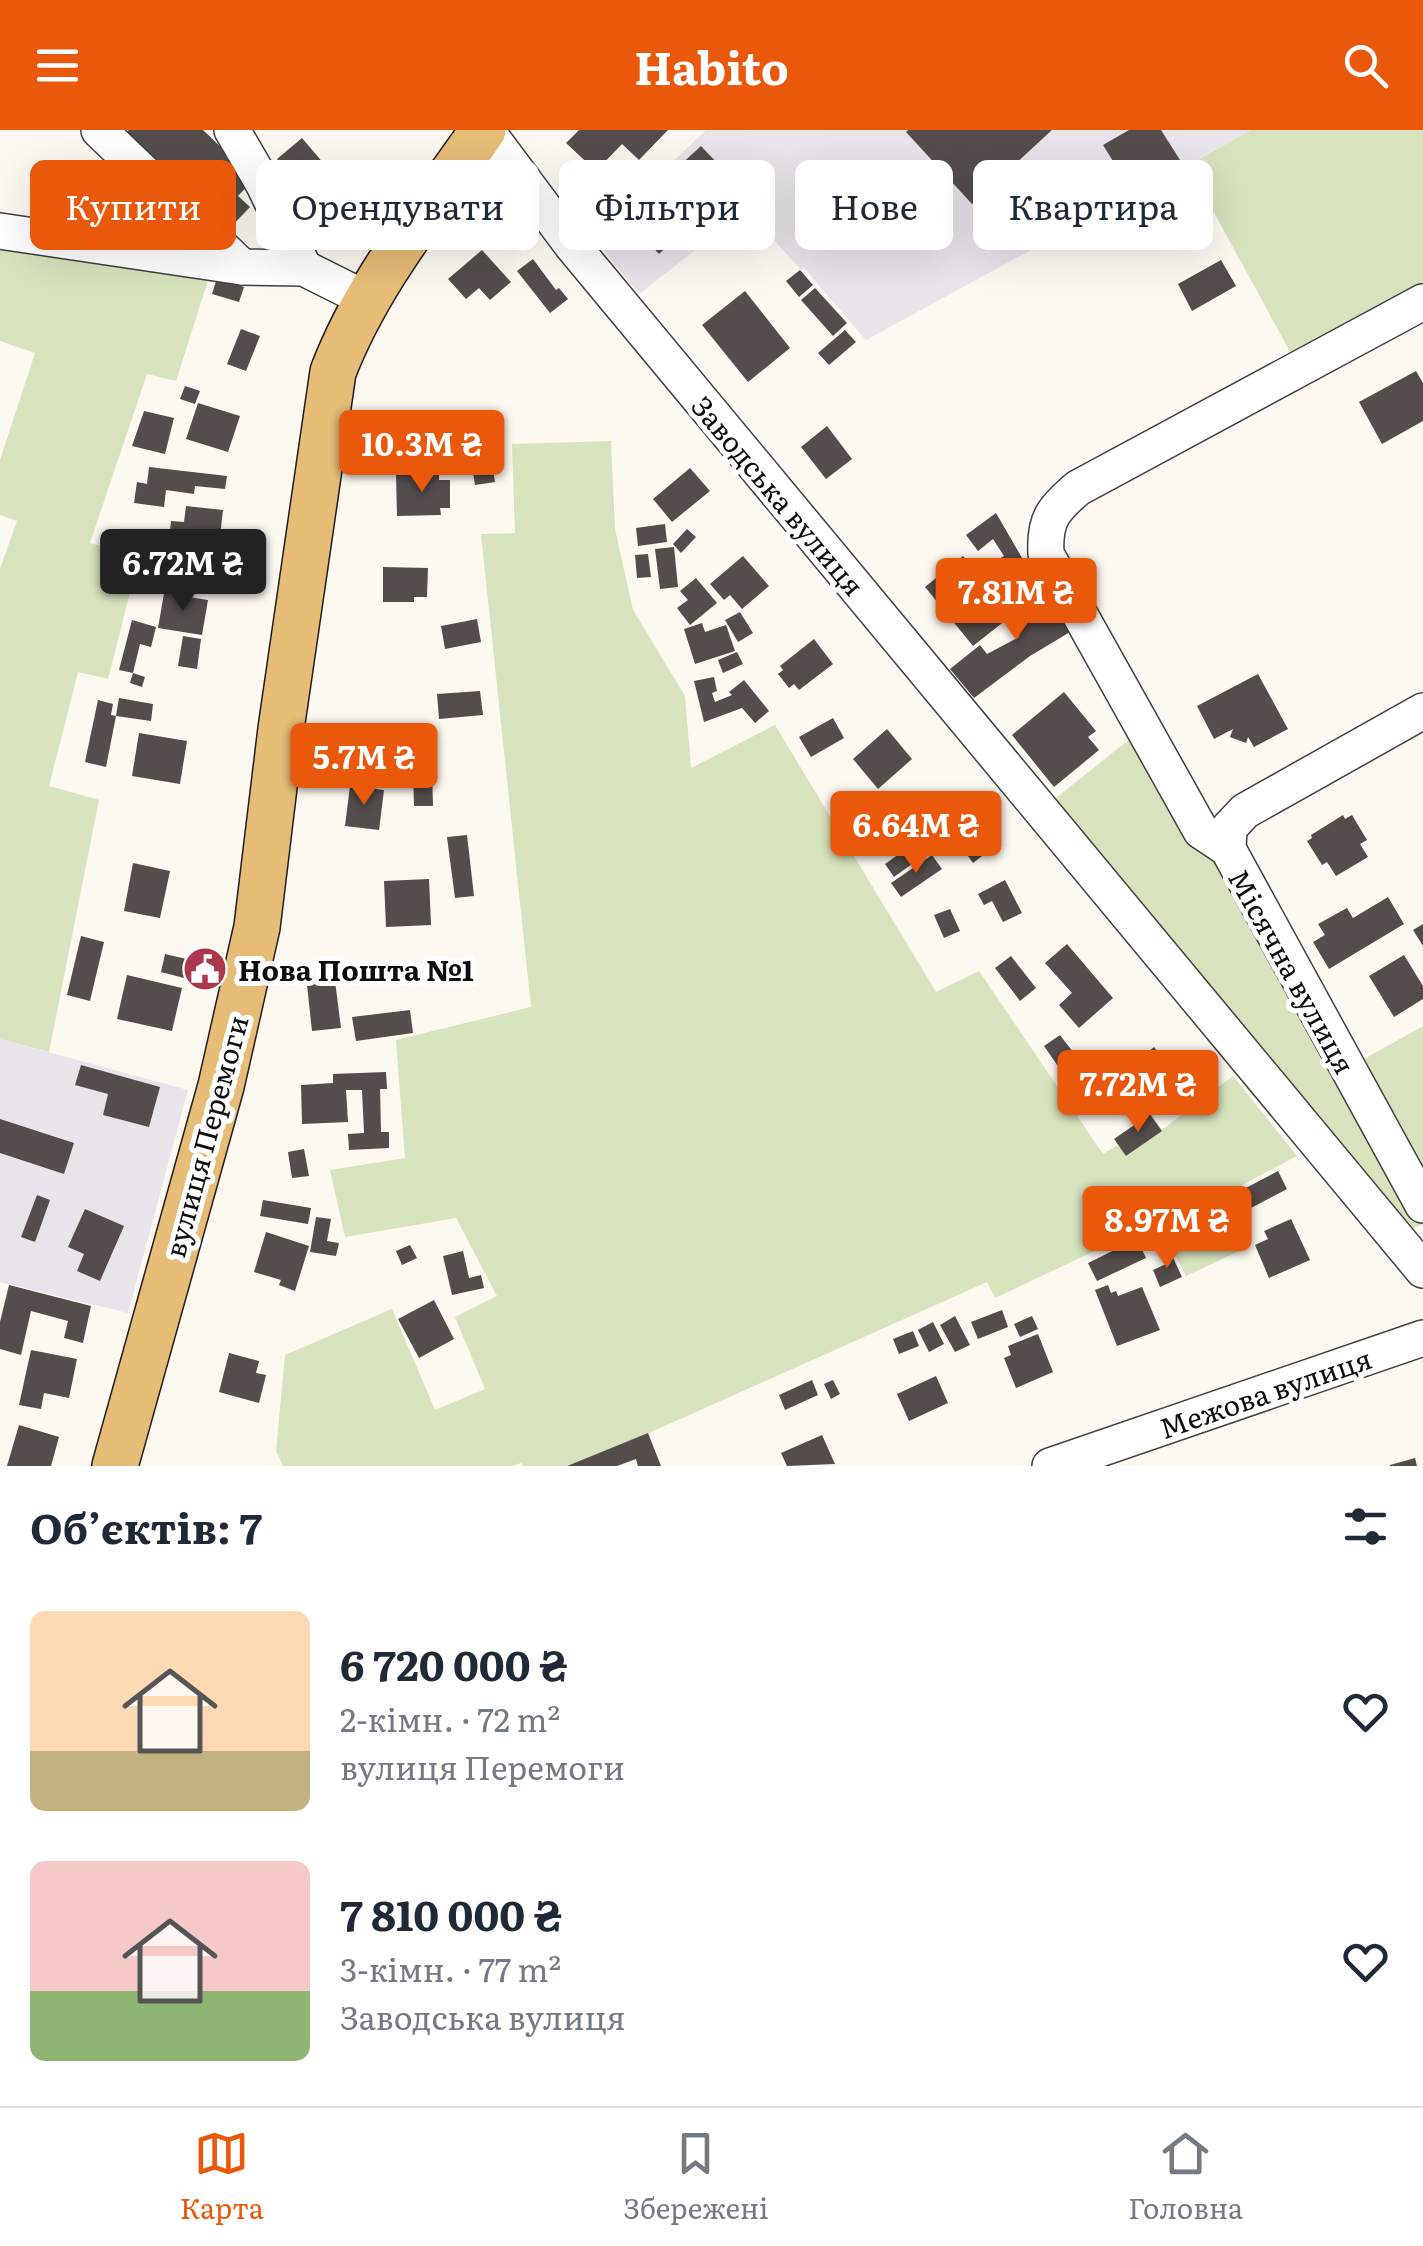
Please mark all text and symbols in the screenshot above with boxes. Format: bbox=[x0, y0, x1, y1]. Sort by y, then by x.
text: Habito bbox=[634, 32, 789, 99]
icon: menu bbox=[30, 38, 85, 93]
icon: search bbox=[1338, 38, 1393, 93]
chip: Купити bbox=[30, 160, 236, 250]
chip: Орендувати bbox=[256, 160, 539, 250]
chip: Фільтри bbox=[559, 160, 775, 250]
chip: Нове bbox=[795, 160, 953, 250]
chip: Квартира bbox=[973, 160, 1213, 250]
street label: Заводська вулиця bbox=[683, 386, 875, 604]
pin: 10.3M ₴ bbox=[330, 410, 514, 495]
text: 10.3M ₴ bbox=[361, 418, 483, 466]
pin: 6.72M ₴ bbox=[91, 529, 275, 614]
text: 6.72M ₴ bbox=[122, 537, 244, 585]
pin: 7.81M ₴ bbox=[924, 558, 1108, 643]
text: 7.81M ₴ bbox=[958, 566, 1074, 614]
pin: 5.7M ₴ bbox=[283, 723, 445, 808]
text: 5.7M ₴ bbox=[313, 731, 415, 779]
pin: 6.64M ₴ bbox=[824, 791, 1008, 876]
text: 6.64M ₴ bbox=[852, 799, 980, 847]
street label: Місячна вулиця bbox=[1219, 861, 1367, 1081]
public building icon: Нова Пошта №1 bbox=[182, 946, 228, 992]
place label: Нова Пошта №1 bbox=[238, 948, 474, 990]
street label: вулиця Перемоги bbox=[152, 1010, 258, 1262]
pin: 7.72M ₴ bbox=[1046, 1050, 1230, 1135]
text: 7.72M ₴ bbox=[1079, 1058, 1197, 1106]
pin: 8.97M ₴ bbox=[1075, 1186, 1259, 1271]
text: 8.97M ₴ bbox=[1105, 1194, 1229, 1242]
street label: Межова вулиця bbox=[1153, 1336, 1377, 1448]
text: Об’єктів: 7 bbox=[30, 1495, 262, 1557]
icon: filters bbox=[1338, 1499, 1393, 1554]
text: 6 720 000 ₴ bbox=[340, 1632, 568, 1694]
icon: home bbox=[110, 1651, 230, 1771]
icon: heart bbox=[1338, 1684, 1393, 1739]
text: 2-кімн. · 72 m² bbox=[340, 1694, 560, 1742]
text: вулиця Перемоги bbox=[340, 1742, 625, 1790]
text: 7 810 000 ₴ bbox=[340, 1882, 563, 1944]
icon: home bbox=[110, 1901, 230, 2021]
icon: heart bbox=[1338, 1934, 1393, 1989]
text: 3-кімн. · 77 m² bbox=[340, 1944, 561, 1992]
text: Заводська вулиця bbox=[340, 1992, 626, 2040]
tab: Карта bbox=[180, 2126, 264, 2228]
tab: Збережені bbox=[623, 2126, 768, 2228]
tab: Головна bbox=[1128, 2126, 1243, 2228]

